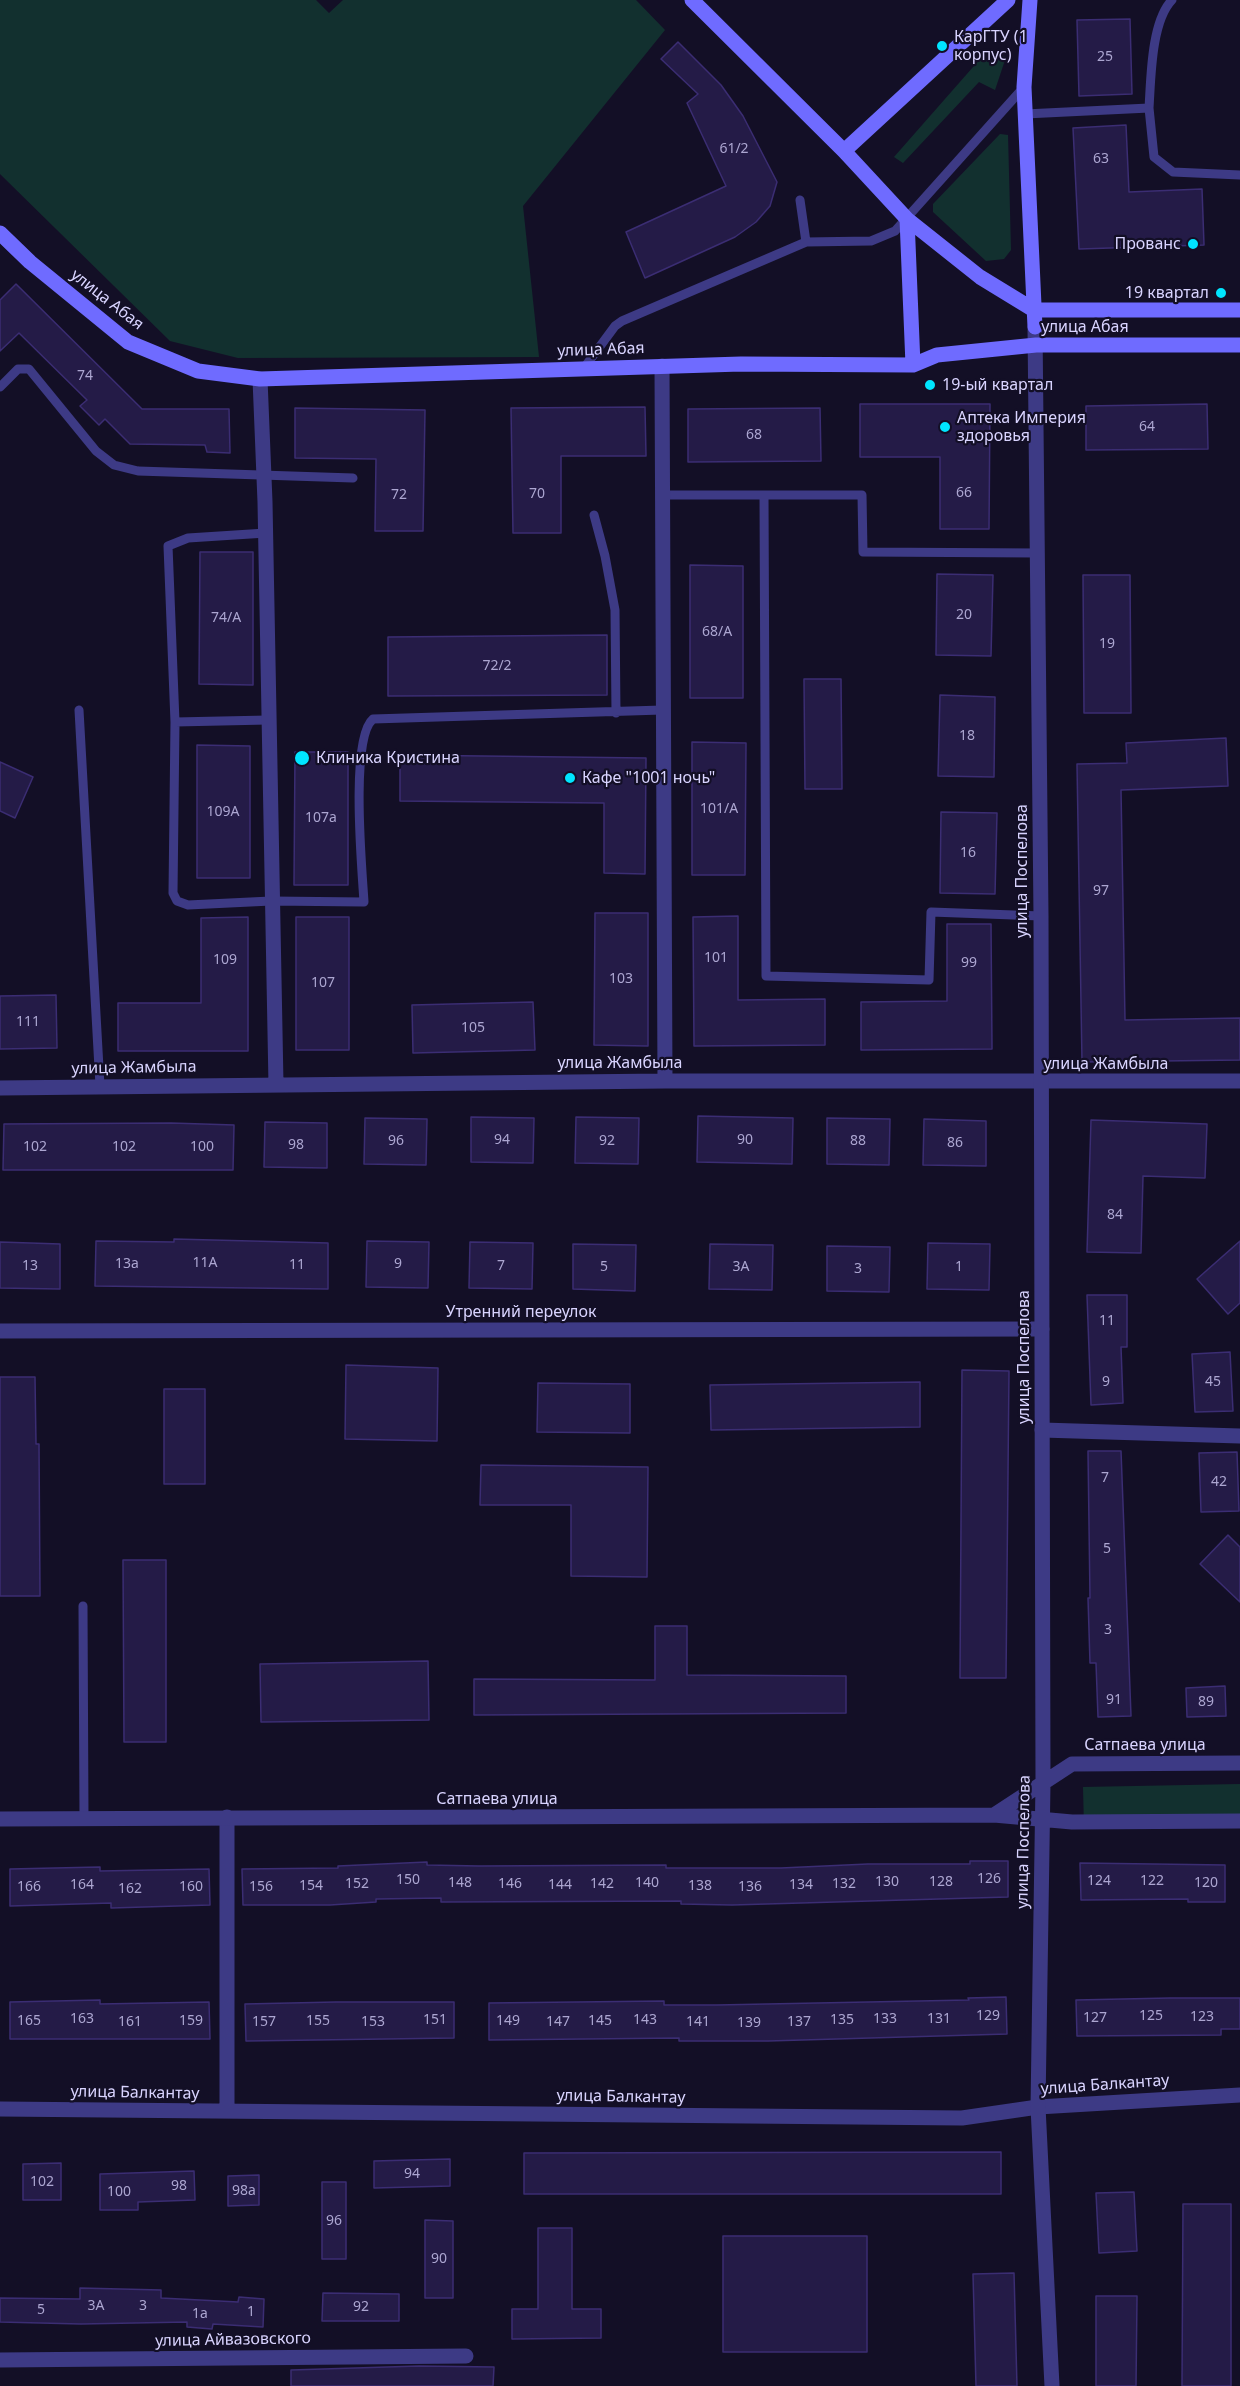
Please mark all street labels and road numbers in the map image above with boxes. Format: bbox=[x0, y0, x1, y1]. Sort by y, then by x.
street label: улица Абая bbox=[67, 266, 147, 334]
street label: улица Абая bbox=[1041, 317, 1129, 337]
street label: улица Абая bbox=[557, 339, 645, 361]
street label: улица Поспелова bbox=[1012, 804, 1032, 938]
street label: улица Жамбыла bbox=[557, 1053, 683, 1073]
street label: улица Жамбыла bbox=[1043, 1054, 1169, 1074]
street label: улица Жамбыла bbox=[71, 1057, 197, 1079]
street label: улица Поспелова bbox=[1014, 1290, 1034, 1424]
street label: Утренний переулок bbox=[446, 1302, 596, 1322]
street label: Сатпаева улица bbox=[1084, 1735, 1206, 1755]
street label: улица Поспелова bbox=[1013, 1775, 1035, 1909]
street label: Сатпаева улица bbox=[436, 1789, 558, 1809]
street label: улица Балкантау bbox=[1040, 2071, 1170, 2099]
street label: улица Балкантау bbox=[70, 2082, 200, 2104]
street label: улица Балкантау bbox=[556, 2086, 686, 2108]
street label: улица Айвазовского bbox=[155, 2329, 311, 2351]

